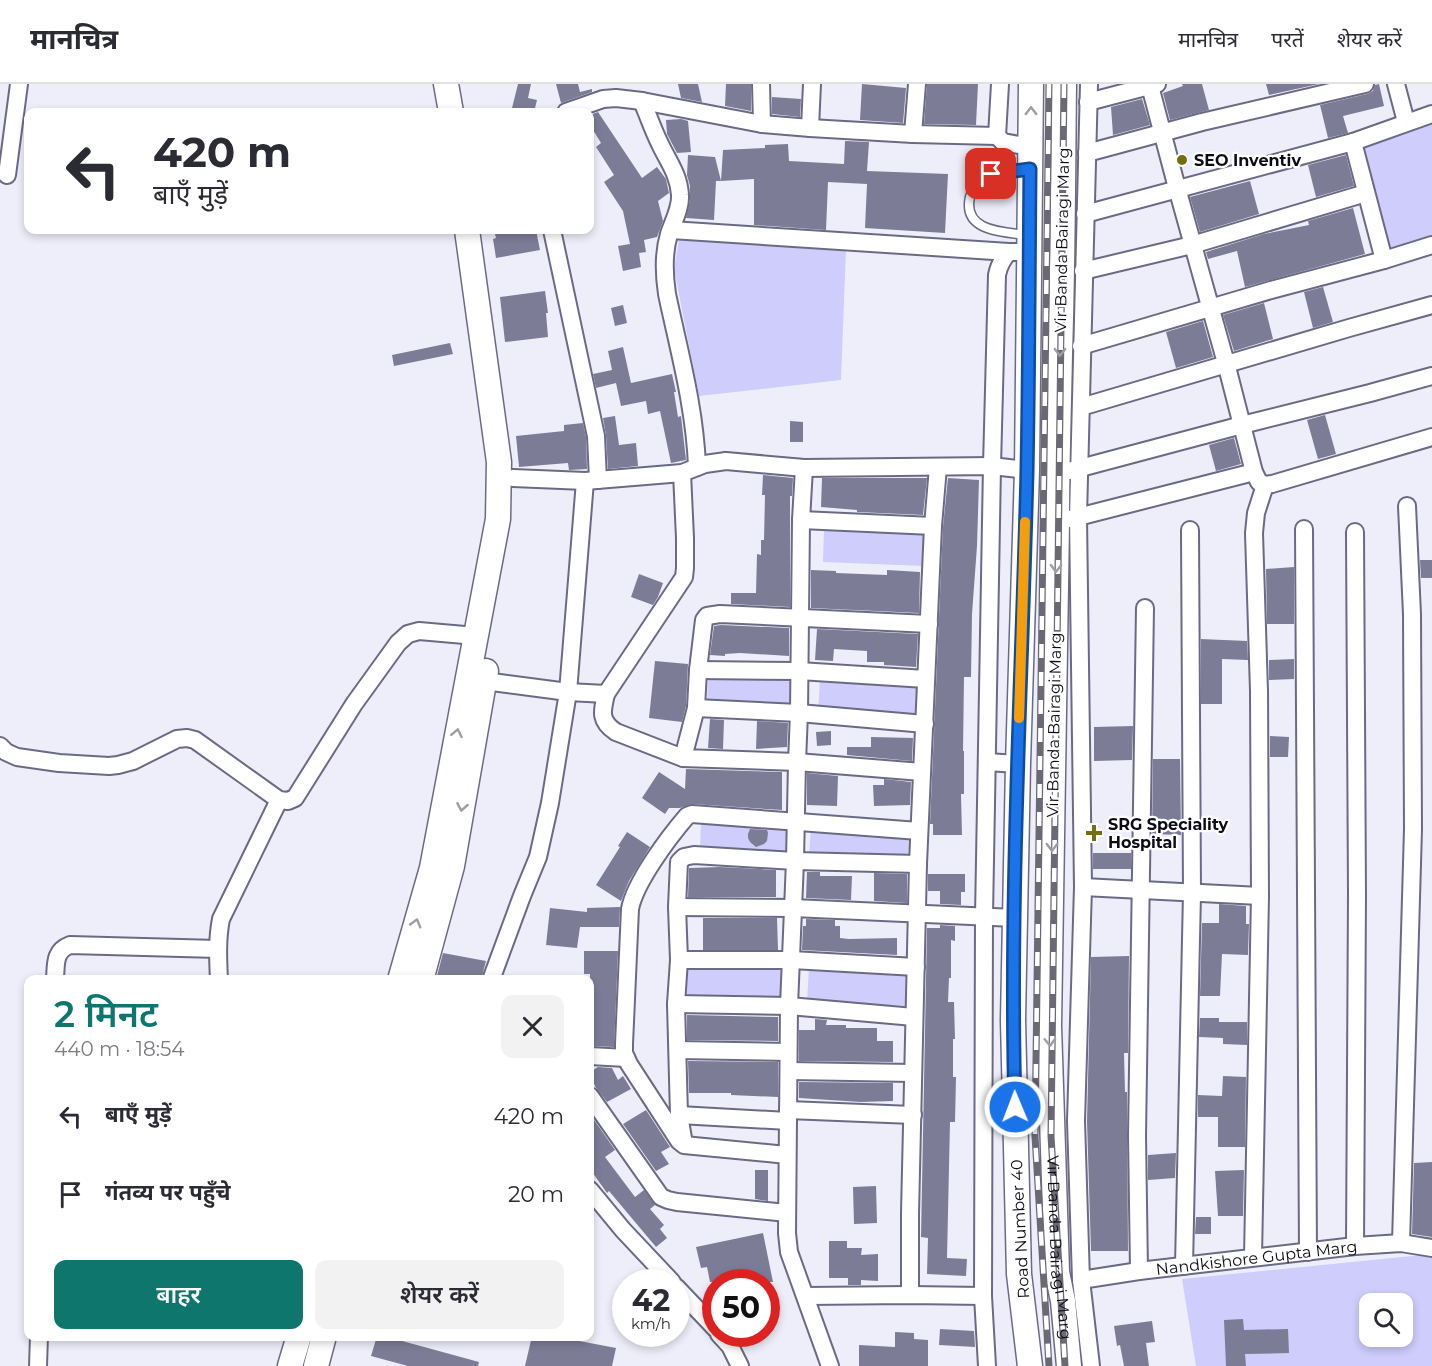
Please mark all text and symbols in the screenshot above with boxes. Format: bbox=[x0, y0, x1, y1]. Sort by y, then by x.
text: मानचित्र bbox=[30, 22, 118, 56]
text: मानचित्र bbox=[1178, 27, 1238, 52]
text: परतें bbox=[1271, 27, 1304, 52]
text: शेयर करें bbox=[1337, 27, 1402, 52]
one-way arrow bbox=[1024, 107, 1037, 116]
text: 420 m bbox=[153, 126, 291, 178]
icon: left bbox=[54, 132, 132, 210]
street label: Vir Banda Bairagi Marg bbox=[1051, 147, 1073, 333]
pin bbox=[965, 148, 1016, 199]
place label: SEO Inventiv bbox=[1194, 151, 1301, 170]
marker: SEO Inventiv bbox=[1175, 153, 1189, 167]
icon: arrive bbox=[974, 157, 1007, 190]
text: बाएँ मुड़ें bbox=[153, 178, 228, 211]
one-way arrow bbox=[1054, 348, 1067, 357]
one-way arrow bbox=[1050, 564, 1063, 573]
street label: Vir Banda Bairagi Marg bbox=[1043, 632, 1065, 818]
one-way arrow bbox=[450, 728, 463, 738]
one-way arrow bbox=[456, 801, 469, 811]
place label: SRG Speciality Hospital bbox=[1108, 815, 1228, 852]
marker: SRG Speciality Hospital bbox=[1085, 824, 1103, 842]
one-way arrow bbox=[1046, 843, 1058, 852]
one-way arrow bbox=[409, 918, 421, 929]
text: 2 मिनट bbox=[54, 992, 158, 1036]
button: close bbox=[501, 995, 564, 1058]
text: 440 m · 18:54 bbox=[54, 1037, 184, 1061]
one-way arrow bbox=[1043, 1038, 1056, 1047]
position arrow bbox=[983, 1075, 1047, 1139]
icon: left bbox=[54, 1100, 87, 1133]
text: बाएँ मुड़ें bbox=[105, 1101, 172, 1128]
text: 420 m bbox=[493, 1103, 564, 1130]
street label: Vir Banda Bairagi Marg bbox=[1044, 1155, 1076, 1340]
street label: Road Number 40 bbox=[1007, 1159, 1033, 1299]
icon: arrive bbox=[54, 1178, 87, 1211]
text: गंतव्य पर पहुँचे bbox=[105, 1179, 231, 1206]
text: 20 m bbox=[508, 1181, 564, 1208]
street label: Nandkishore Gupta Marg bbox=[1155, 1236, 1358, 1278]
button: बाहर bbox=[54, 1260, 303, 1329]
button: शेयर करें bbox=[315, 1260, 564, 1329]
speed limit sign: 50 bbox=[702, 1269, 780, 1347]
text: 42 bbox=[632, 1282, 670, 1319]
map controls bbox=[1359, 1293, 1413, 1347]
button: search bbox=[1359, 1293, 1413, 1347]
text: km/h bbox=[631, 1314, 671, 1333]

